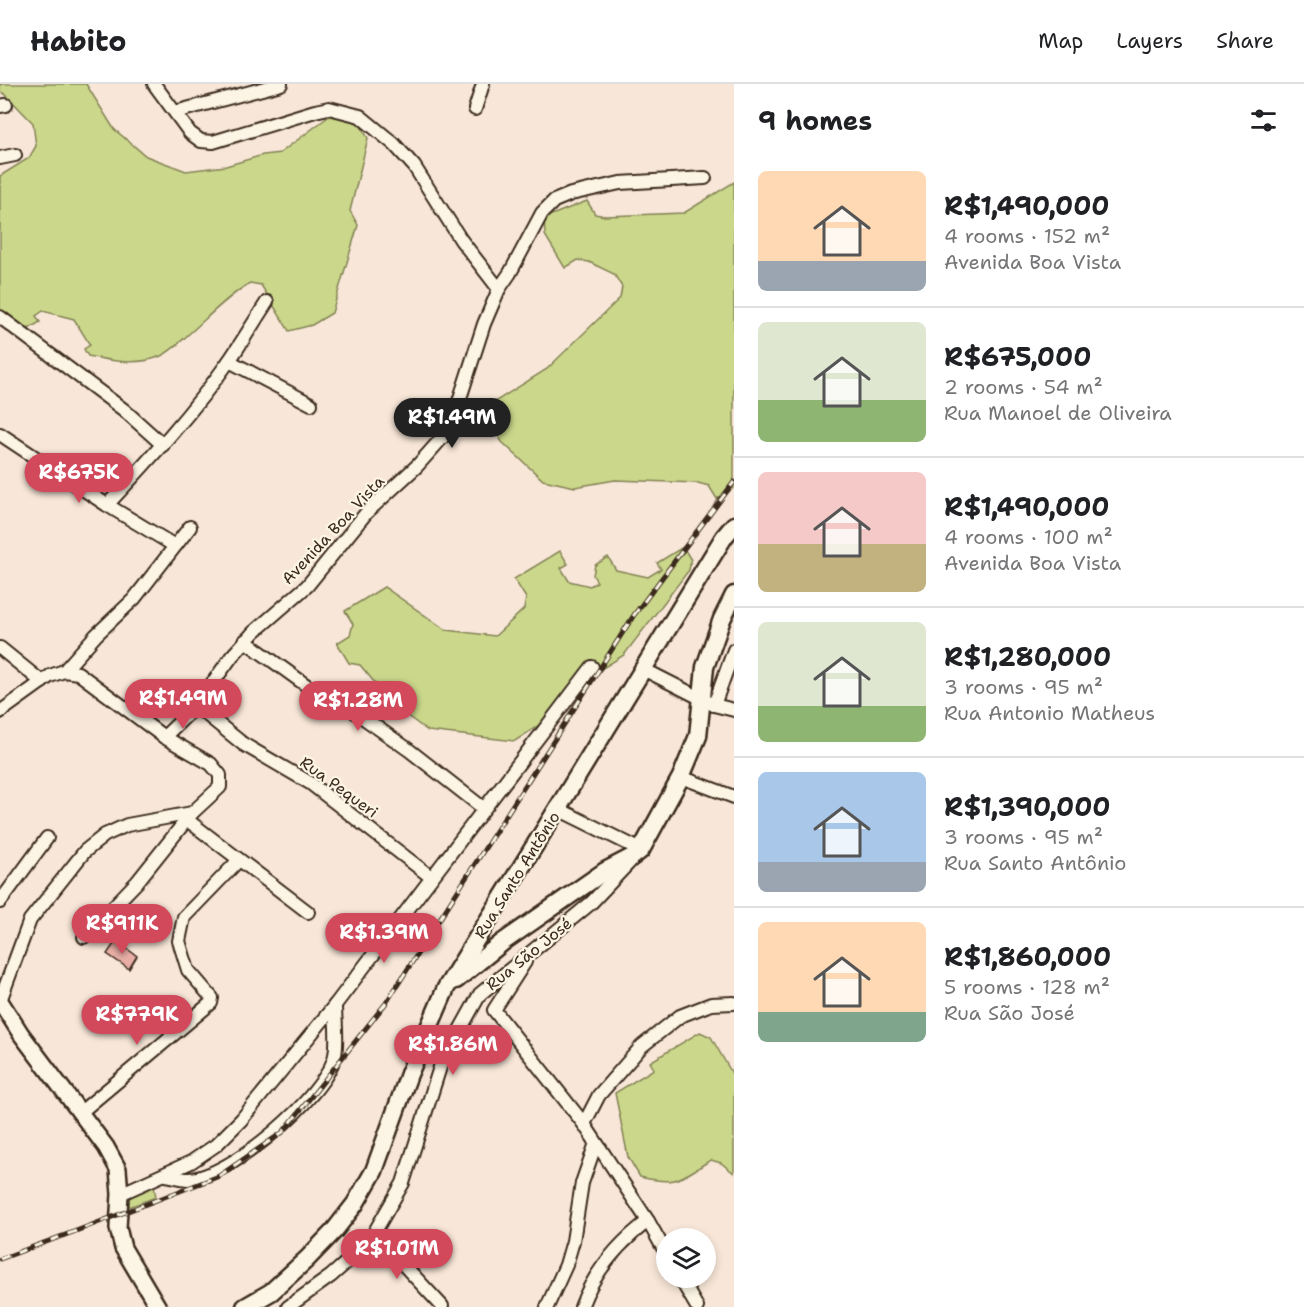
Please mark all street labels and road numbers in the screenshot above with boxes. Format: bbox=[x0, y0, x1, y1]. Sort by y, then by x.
street label: Avenida Boa Vista bbox=[277, 471, 389, 589]
street label: Rua Pequeri bbox=[296, 752, 382, 822]
street label: Rua Santo Antônio bbox=[469, 808, 565, 942]
street label: Rua São José bbox=[482, 913, 576, 995]

